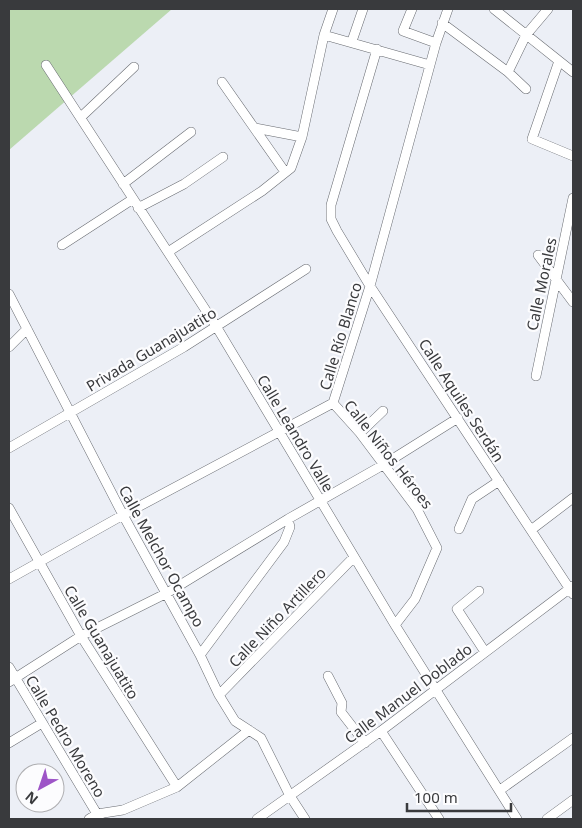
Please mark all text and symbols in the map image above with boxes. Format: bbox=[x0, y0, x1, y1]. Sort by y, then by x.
street label: Calle Morales bbox=[521, 236, 561, 332]
street label: Calle Río Blanco bbox=[314, 280, 366, 392]
street label: Privada Guanajuatito bbox=[82, 302, 220, 396]
street label: Calle Aquiles Serdán bbox=[415, 335, 509, 465]
street label: Calle Leandro Valle bbox=[253, 371, 339, 495]
street label: Calle Niños Héroes bbox=[340, 395, 438, 513]
street label: Calle Melchor Ocampo bbox=[115, 482, 209, 630]
street label: Calle Niño Artillero bbox=[224, 563, 330, 671]
street label: Calle Guanajuatito bbox=[60, 581, 144, 703]
street label: Calle Manuel Doblado bbox=[340, 638, 476, 748]
street label: Calle Pedro Moreno bbox=[22, 671, 110, 801]
north arrow bbox=[15, 763, 65, 813]
scale bar bbox=[407, 780, 511, 812]
text: N bbox=[21, 787, 42, 809]
text: 100 m bbox=[414, 787, 458, 807]

